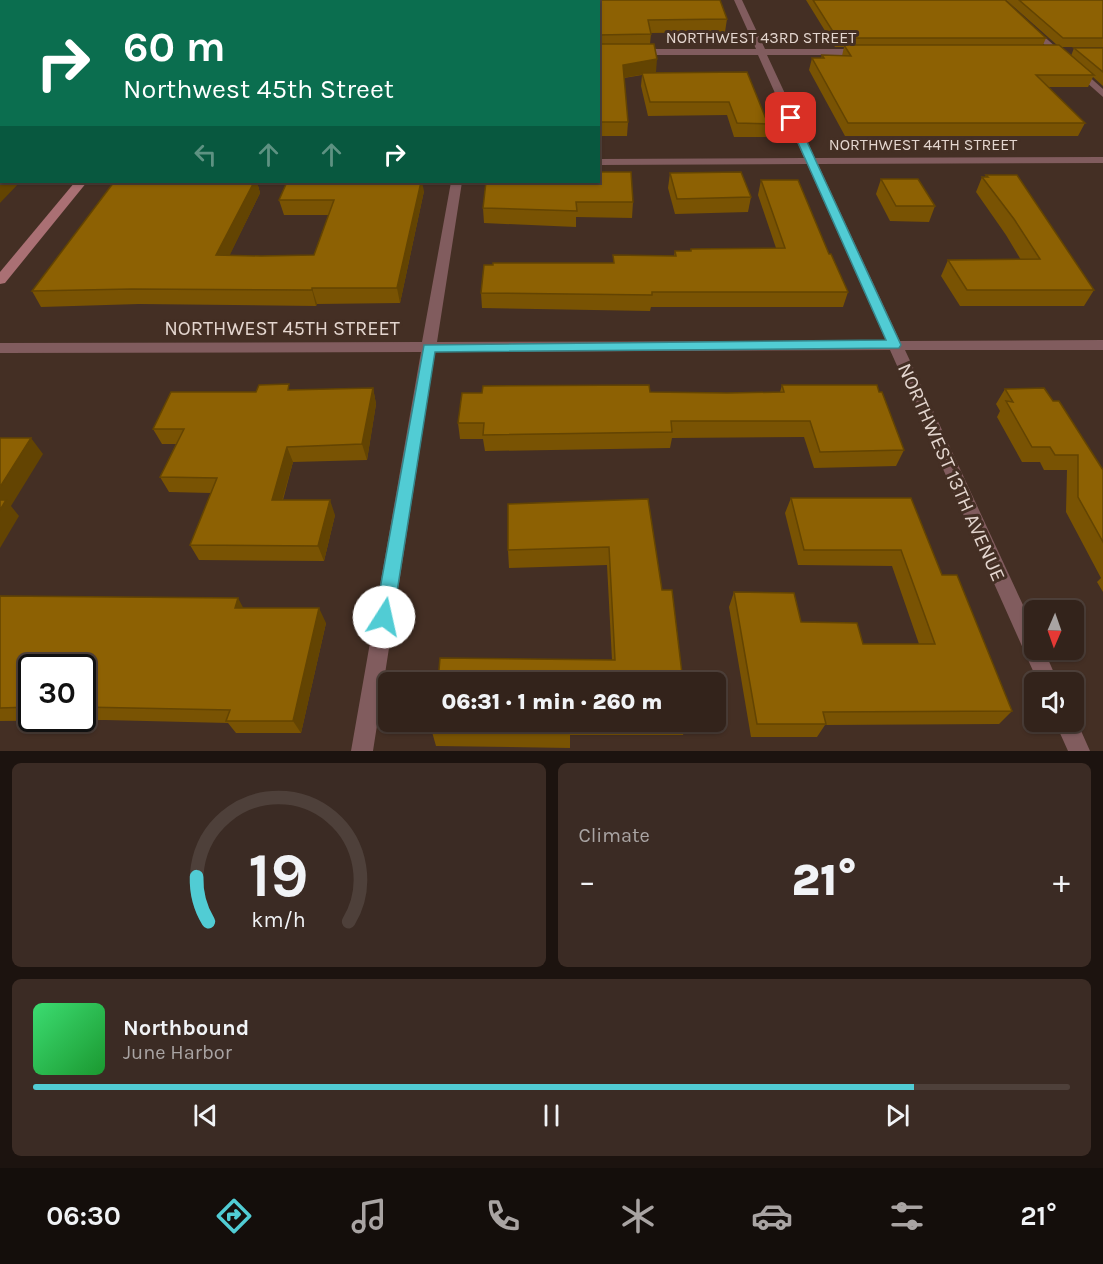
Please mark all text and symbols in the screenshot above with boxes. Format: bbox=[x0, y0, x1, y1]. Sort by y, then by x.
text: 60 m bbox=[123, 22, 226, 72]
icon: right bbox=[24, 24, 102, 102]
street label: NORTHWEST 43RD STREET bbox=[666, 28, 856, 47]
text: Northwest 45th Street bbox=[123, 73, 394, 105]
pin bbox=[765, 92, 816, 143]
icon: arrive bbox=[774, 101, 807, 134]
street label: NORTHWEST 44TH STREET bbox=[829, 135, 1017, 154]
icon: left bbox=[189, 138, 222, 171]
icon: ahead bbox=[252, 138, 285, 171]
icon: ahead bbox=[315, 138, 348, 171]
icon: right bbox=[378, 138, 411, 171]
street label: NORTHWEST 45TH STREET bbox=[164, 317, 400, 340]
street label: NORTHWEST 13TH AVENUE bbox=[893, 360, 1010, 585]
position arrow bbox=[352, 585, 416, 649]
north arrow bbox=[1024, 600, 1084, 660]
map controls bbox=[1024, 600, 1084, 732]
speed limit sign: 30 bbox=[18, 654, 96, 732]
button: sound bbox=[1024, 672, 1084, 732]
text: 06:31 · 1 min · 260 m bbox=[441, 689, 663, 715]
text: Climate bbox=[579, 824, 650, 847]
text: 19 bbox=[249, 839, 309, 912]
text: 21° bbox=[792, 854, 857, 906]
text: − bbox=[579, 862, 596, 900]
text: + bbox=[1053, 862, 1070, 900]
text: km/h bbox=[252, 907, 306, 932]
text: Northbound bbox=[123, 1015, 249, 1041]
text: June Harbor bbox=[123, 1041, 232, 1064]
icon: previous bbox=[189, 1099, 222, 1132]
icon: pause bbox=[535, 1099, 568, 1132]
icon: next bbox=[881, 1099, 914, 1132]
icon: directions bbox=[213, 1195, 255, 1237]
icon: music bbox=[348, 1195, 390, 1237]
icon: phone bbox=[482, 1195, 524, 1237]
icon: climate bbox=[617, 1195, 659, 1237]
icon: car bbox=[751, 1195, 793, 1237]
icon: filters bbox=[886, 1195, 928, 1237]
text: 06:30 bbox=[46, 1200, 121, 1232]
text: 21° bbox=[1020, 1200, 1057, 1232]

